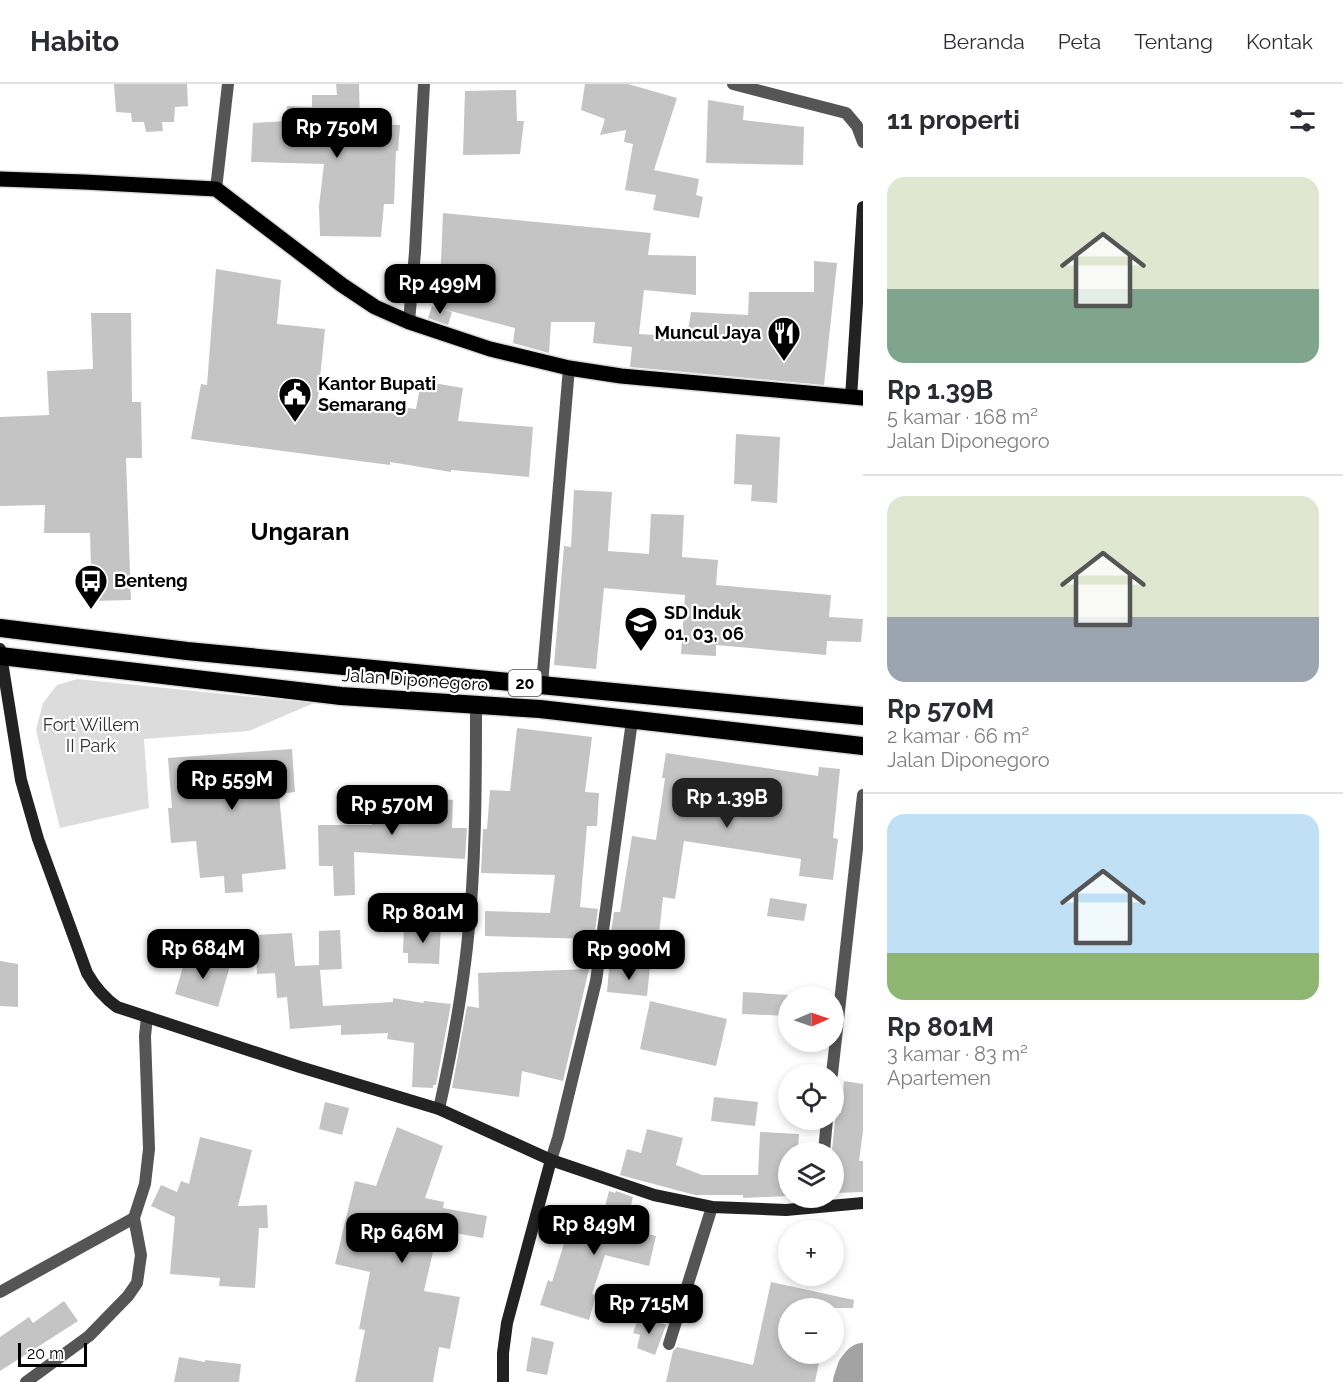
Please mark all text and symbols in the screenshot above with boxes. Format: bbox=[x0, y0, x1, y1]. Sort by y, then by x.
text: Habito bbox=[30, 25, 119, 58]
text: Beranda bbox=[943, 29, 1025, 54]
text: Peta bbox=[1058, 29, 1101, 54]
text: Tentang bbox=[1134, 29, 1213, 54]
text: Kontak bbox=[1246, 29, 1313, 54]
icon: filters bbox=[1286, 104, 1319, 137]
text: 11 properti bbox=[887, 105, 1020, 135]
pin: Rp 750M bbox=[282, 108, 392, 159]
text: Rp 750M bbox=[296, 115, 378, 139]
icon: home bbox=[1049, 216, 1157, 324]
pin: Rp 499M bbox=[385, 264, 495, 315]
text: Rp 499M bbox=[399, 271, 481, 295]
restaurant icon: Muncul Jaya bbox=[766, 315, 802, 362]
place label: Muncul Jaya bbox=[654, 322, 761, 343]
place label: Kantor Bupati Semarang bbox=[318, 373, 436, 415]
text: Rp 1.39B bbox=[887, 375, 993, 405]
public building icon: Kantor Bupati Semarang bbox=[277, 376, 313, 423]
text: 5 kamar · 168 m² bbox=[887, 405, 1038, 429]
text: Jalan Diponegoro bbox=[887, 429, 1050, 453]
district label: Ungaran bbox=[251, 517, 349, 546]
icon: home bbox=[1049, 535, 1157, 643]
bus stop icon: Benteng bbox=[73, 563, 109, 610]
place label: Benteng bbox=[114, 570, 188, 591]
place label: SD Induk 01, 03, 06 bbox=[664, 602, 744, 644]
school or university icon: SD Induk 01, 03, 06 bbox=[623, 605, 659, 652]
street label: Jalan Diponegoro bbox=[341, 664, 489, 695]
road number: 20 bbox=[508, 670, 542, 696]
text: Rp 570M bbox=[887, 694, 994, 724]
park label: Fort Willem II Park bbox=[43, 714, 139, 756]
text: 2 kamar · 66 m² bbox=[887, 724, 1029, 748]
text: Jalan Diponegoro bbox=[887, 748, 1050, 772]
pin: Rp 559M bbox=[177, 760, 287, 811]
text: Rp 559M bbox=[191, 767, 273, 791]
pin: Rp 1.39B bbox=[665, 778, 789, 829]
pin: Rp 570M bbox=[337, 785, 447, 836]
text: Rp 1.39B bbox=[686, 785, 768, 809]
text: Rp 570M bbox=[351, 792, 433, 816]
icon: home bbox=[1049, 853, 1157, 961]
pin: Rp 801M bbox=[368, 893, 478, 944]
text: Rp 801M bbox=[382, 900, 464, 924]
pin: Rp 684M bbox=[148, 929, 258, 980]
pin: Rp 900M bbox=[574, 930, 684, 981]
text: Rp 684M bbox=[161, 936, 245, 960]
text: Rp 900M bbox=[587, 937, 671, 961]
north arrow bbox=[778, 986, 844, 1052]
map controls bbox=[778, 986, 844, 1364]
text: Rp 801M bbox=[887, 1012, 994, 1042]
text: 3 kamar · 83 m² bbox=[887, 1042, 1028, 1066]
button: locate bbox=[778, 1064, 844, 1130]
text: Apartemen bbox=[887, 1066, 991, 1090]
button: layers bbox=[778, 1142, 844, 1208]
pin: Rp 849M bbox=[539, 1205, 649, 1256]
text: Rp 849M bbox=[552, 1212, 636, 1236]
pin: Rp 646M bbox=[347, 1213, 457, 1264]
text: Rp 646M bbox=[360, 1220, 444, 1244]
button: + bbox=[778, 1220, 844, 1286]
pin: Rp 715M bbox=[594, 1284, 704, 1335]
text: Rp 715M bbox=[609, 1291, 689, 1315]
button: − bbox=[778, 1298, 844, 1364]
scale bar bbox=[18, 1340, 87, 1368]
text: 20 m bbox=[27, 1344, 64, 1363]

